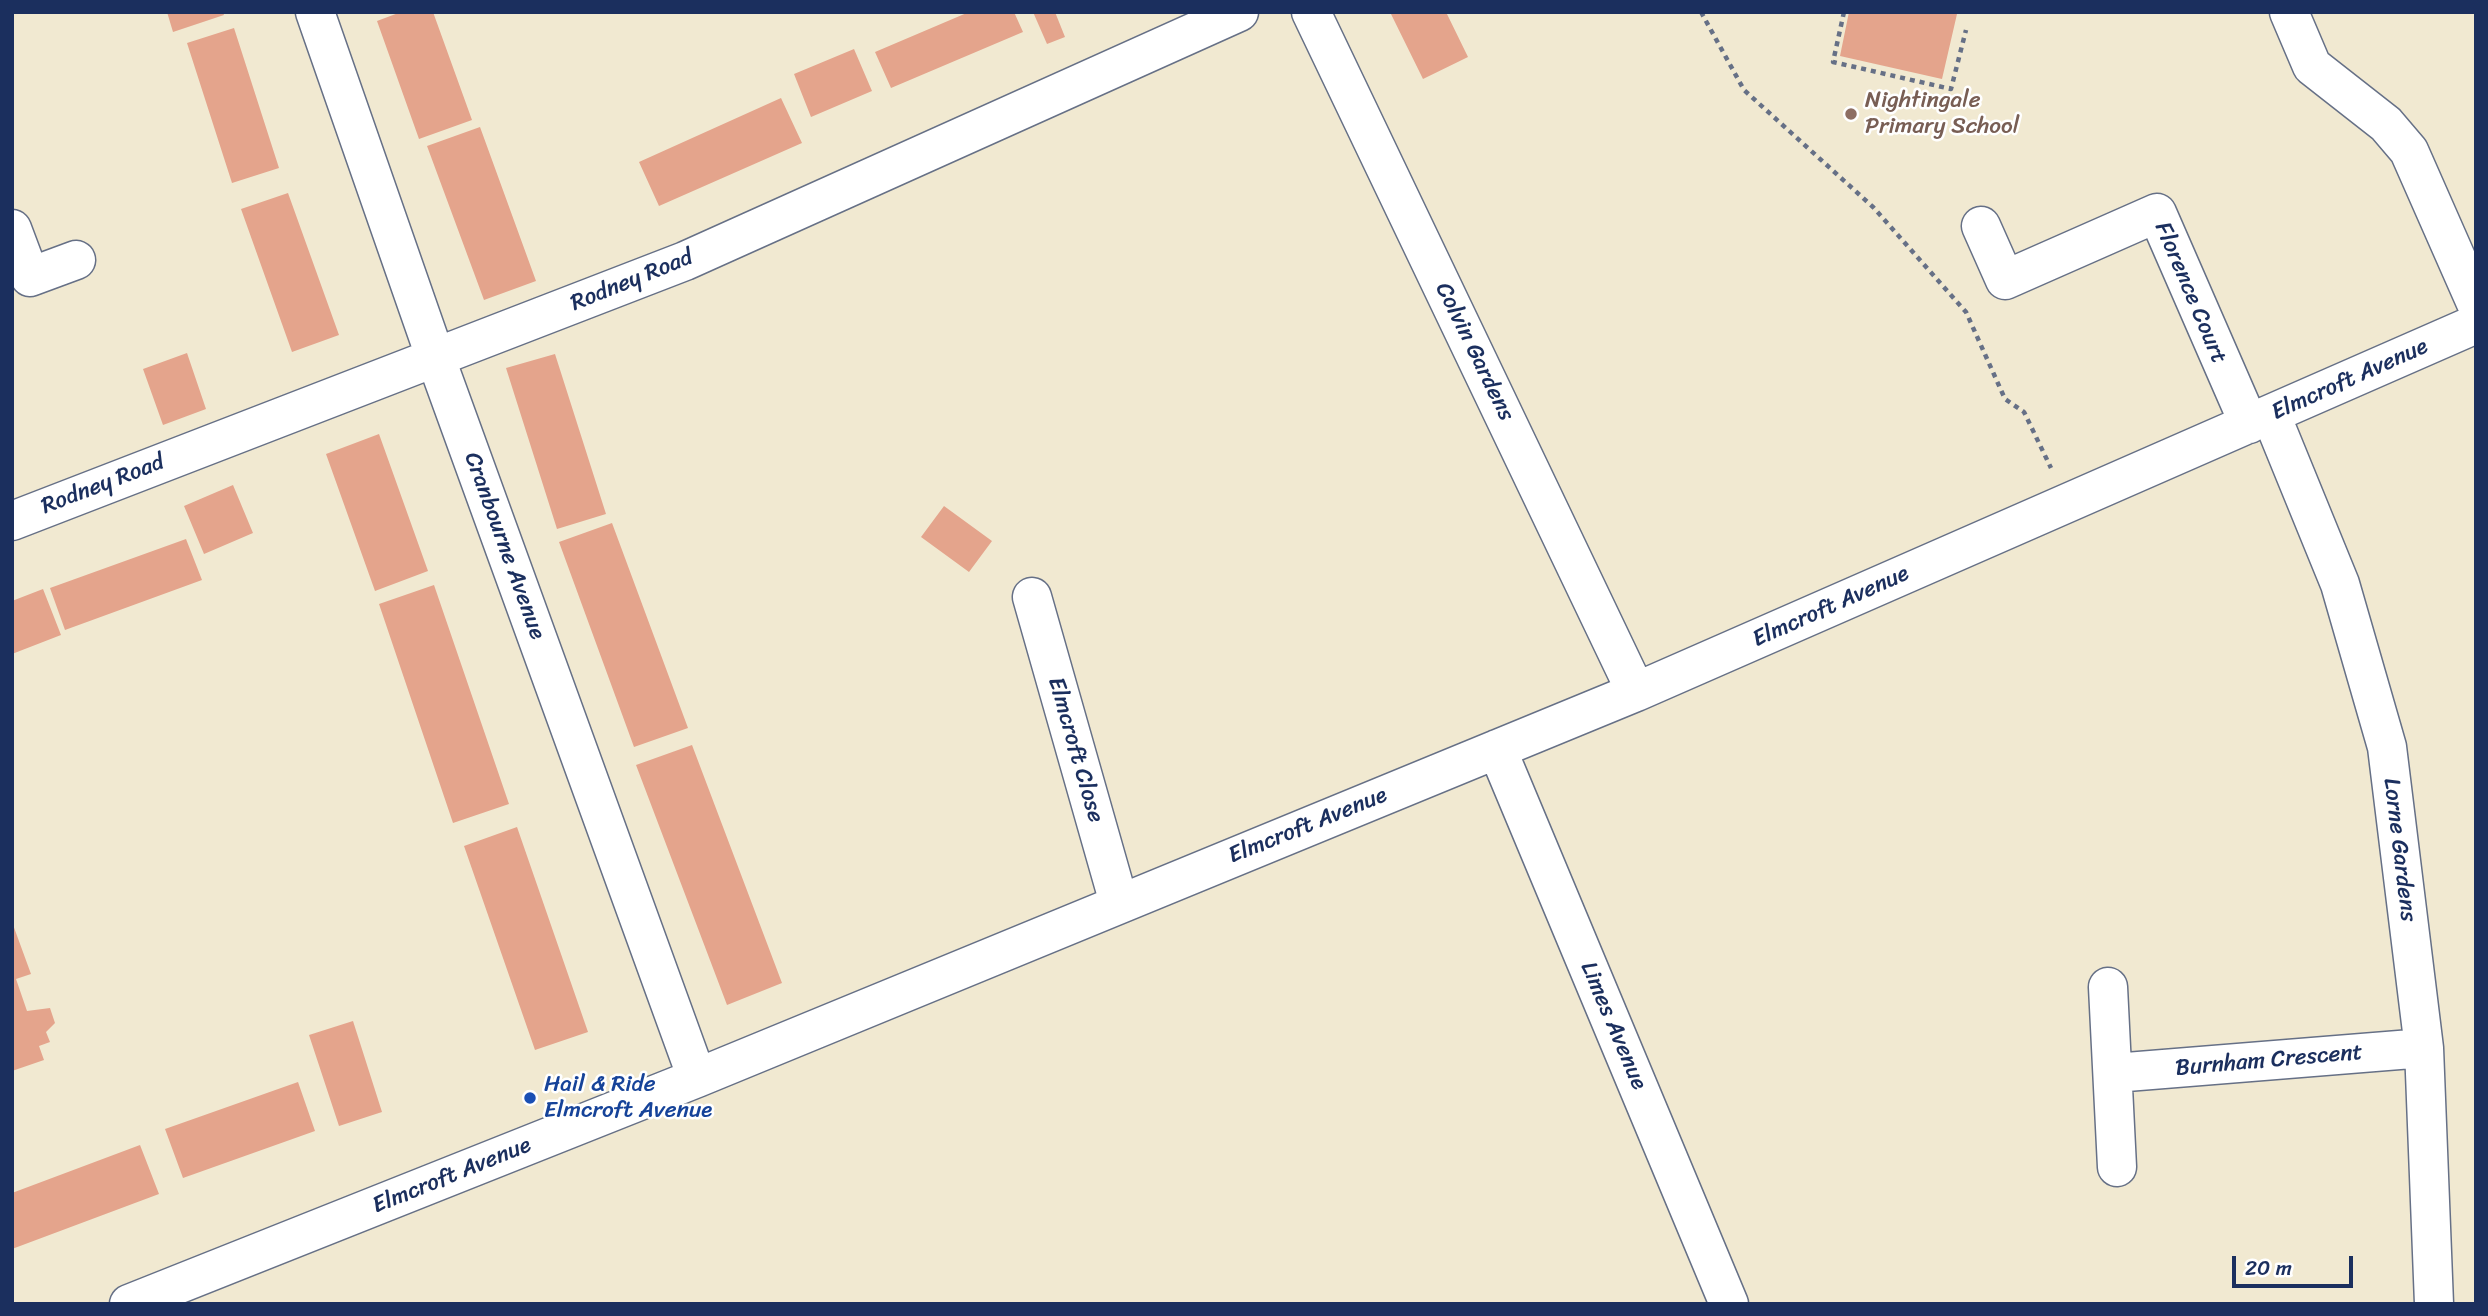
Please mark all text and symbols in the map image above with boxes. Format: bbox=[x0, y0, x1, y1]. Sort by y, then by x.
place label: Nightingale Primary School bbox=[1865, 87, 2019, 141]
marker: Nightingale Primary School bbox=[1843, 106, 1859, 122]
street label: Florence Court bbox=[2148, 218, 2232, 368]
street label: Rodney Road bbox=[567, 244, 697, 318]
street label: Colvin Gardens bbox=[1429, 278, 1519, 426]
street label: Elmcroft Avenue bbox=[2267, 333, 2433, 427]
street label: Rodney Road bbox=[38, 449, 168, 521]
street label: Cranbourne Avenue bbox=[457, 449, 551, 643]
street label: Elmcroft Avenue bbox=[1748, 560, 1914, 654]
street label: Elmcroft Close bbox=[1041, 674, 1109, 826]
street label: Lorne Gardens bbox=[2377, 777, 2421, 923]
street label: Elmcroft Avenue bbox=[1225, 782, 1391, 870]
street label: Limes Avenue bbox=[1574, 958, 1652, 1094]
street label: Burnham Crescent bbox=[2174, 1039, 2364, 1083]
place label: Hail & Ride Elmcroft Avenue bbox=[544, 1071, 712, 1125]
marker: Hail & Ride Elmcroft Avenue bbox=[522, 1090, 538, 1106]
street label: Elmcroft Avenue bbox=[369, 1132, 535, 1220]
scale bar bbox=[2236, 1242, 2357, 1286]
text: 20 m bbox=[2245, 1249, 2292, 1287]

